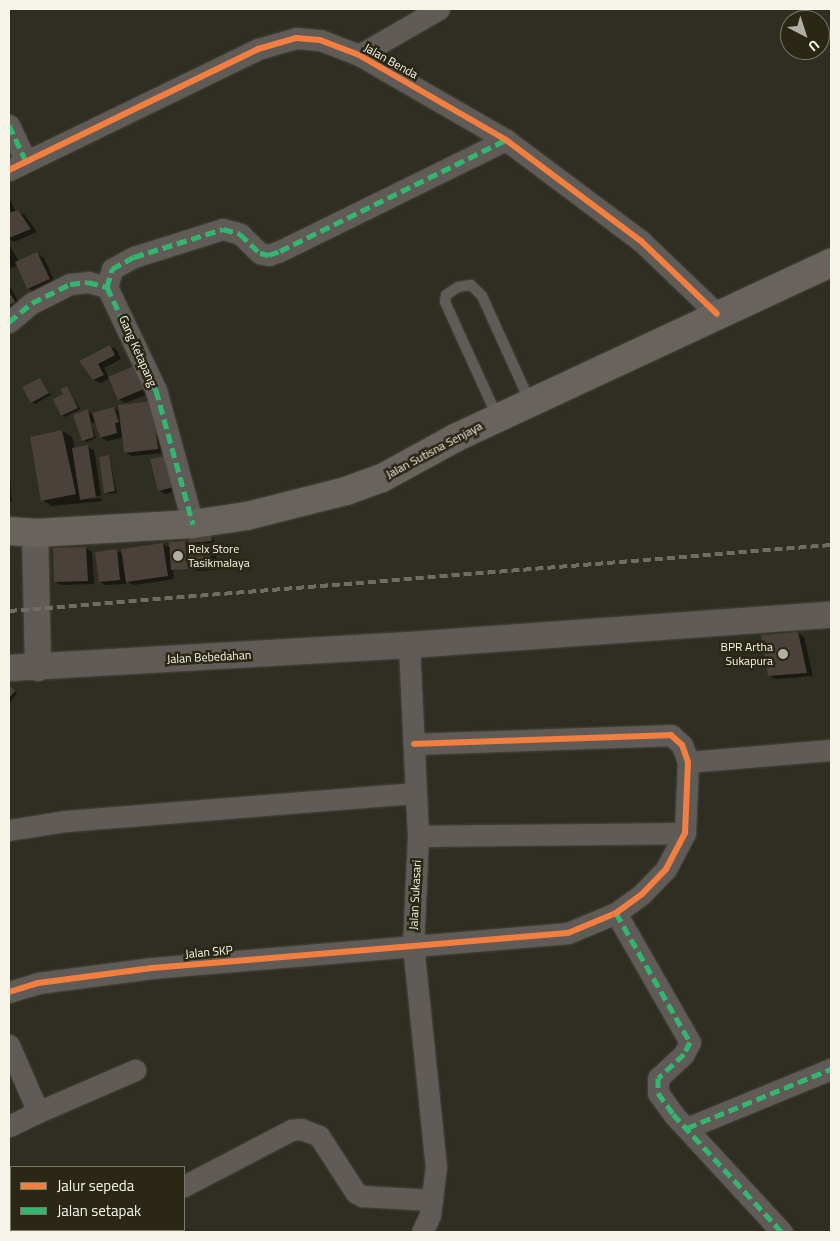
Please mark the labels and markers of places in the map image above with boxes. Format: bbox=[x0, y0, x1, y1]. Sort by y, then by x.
place label: Relx Store Tasikmalaya bbox=[188, 542, 250, 570]
marker: Relx Store Tasikmalaya bbox=[172, 550, 184, 562]
place label: BPR Artha Sukapura bbox=[720, 640, 773, 668]
marker: BPR Artha Sukapura bbox=[777, 648, 789, 660]

